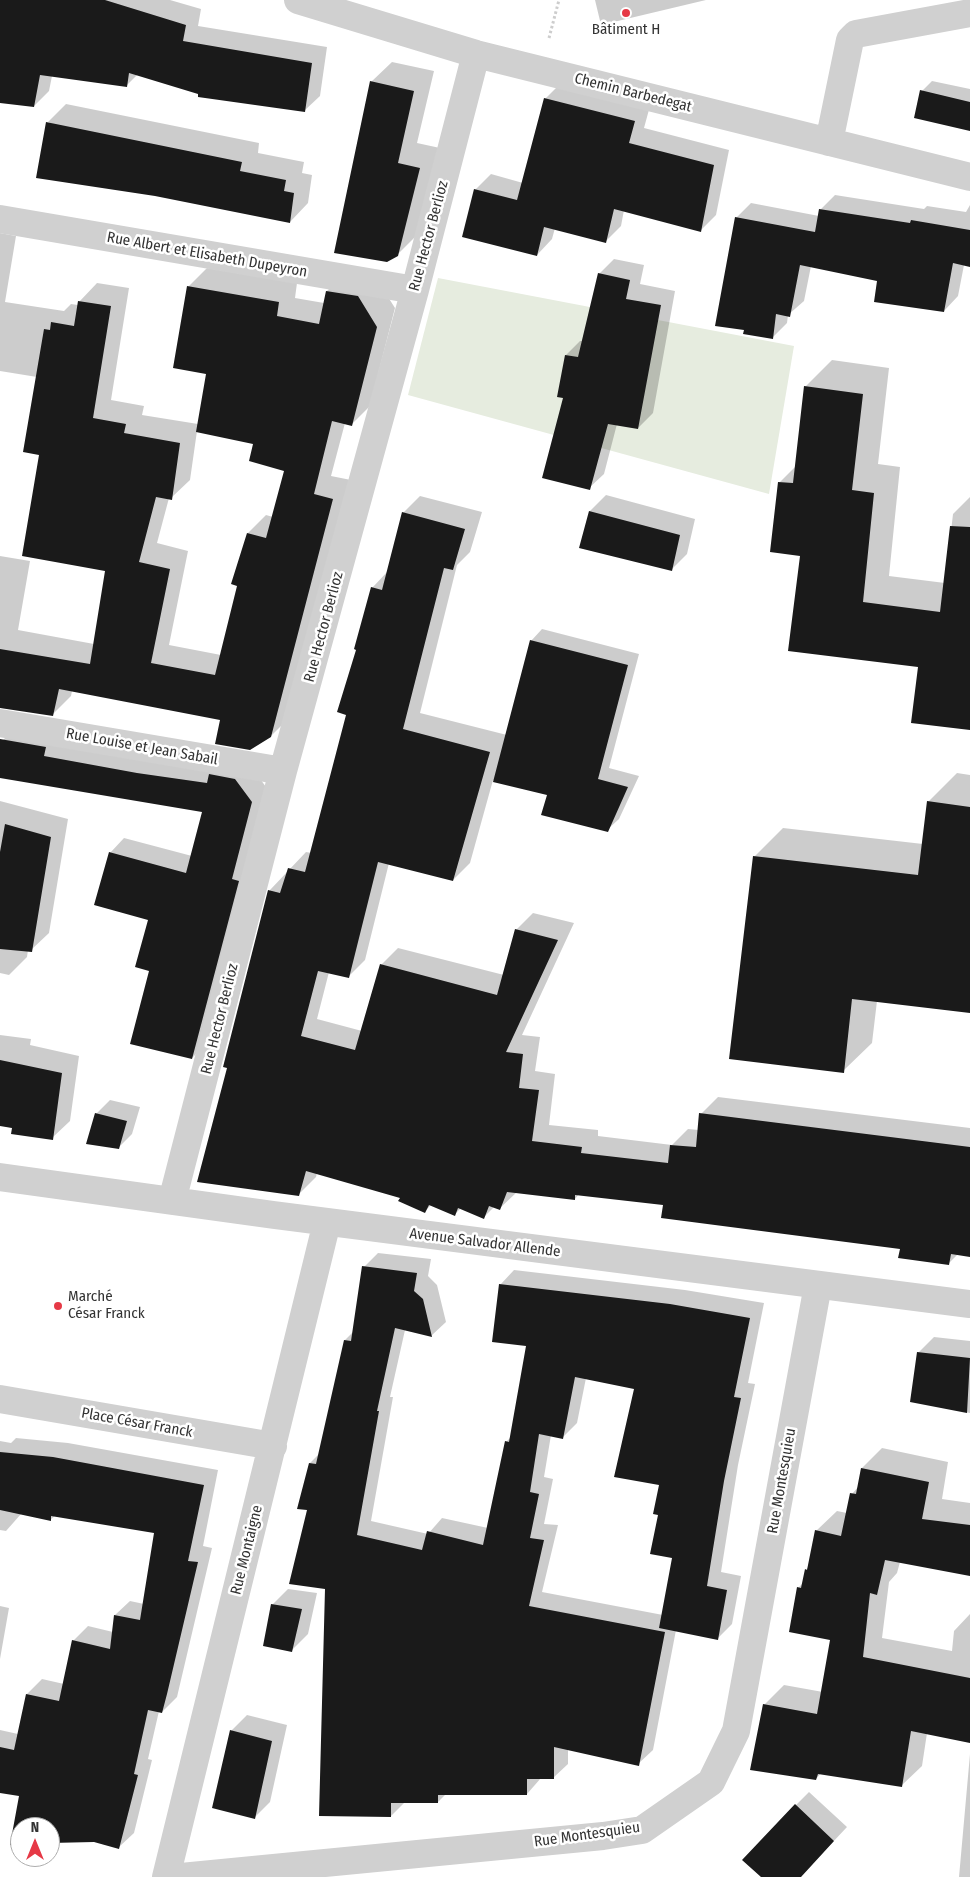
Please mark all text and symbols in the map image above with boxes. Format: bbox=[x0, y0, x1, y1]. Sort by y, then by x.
marker: Bâtiment H bbox=[620, 7, 632, 19]
place label: Bâtiment H bbox=[592, 21, 660, 39]
street label: Chemin Barbedegat bbox=[573, 70, 693, 116]
street label: Rue Hector Berlioz bbox=[406, 179, 452, 293]
street label: Rue Albert et Elisabeth Dupeyron bbox=[106, 229, 308, 281]
street label: Rue Hector Berlioz bbox=[301, 570, 347, 684]
street label: Rue Louise et Jean Sabail bbox=[65, 725, 219, 769]
street label: Rue Hector Berlioz bbox=[198, 962, 242, 1076]
street label: Avenue Salvador Allende bbox=[408, 1225, 562, 1261]
place label: Marché César Franck bbox=[68, 1288, 145, 1323]
marker: Marché César Franck bbox=[52, 1300, 64, 1312]
street label: Place César Franck bbox=[80, 1404, 194, 1442]
street label: Rue Montesquieu bbox=[764, 1427, 800, 1535]
street label: Rue Montaigne bbox=[227, 1503, 267, 1597]
north arrow bbox=[10, 1817, 60, 1867]
text: N bbox=[31, 1819, 39, 1836]
street label: Rue Montesquieu bbox=[533, 1819, 641, 1851]

